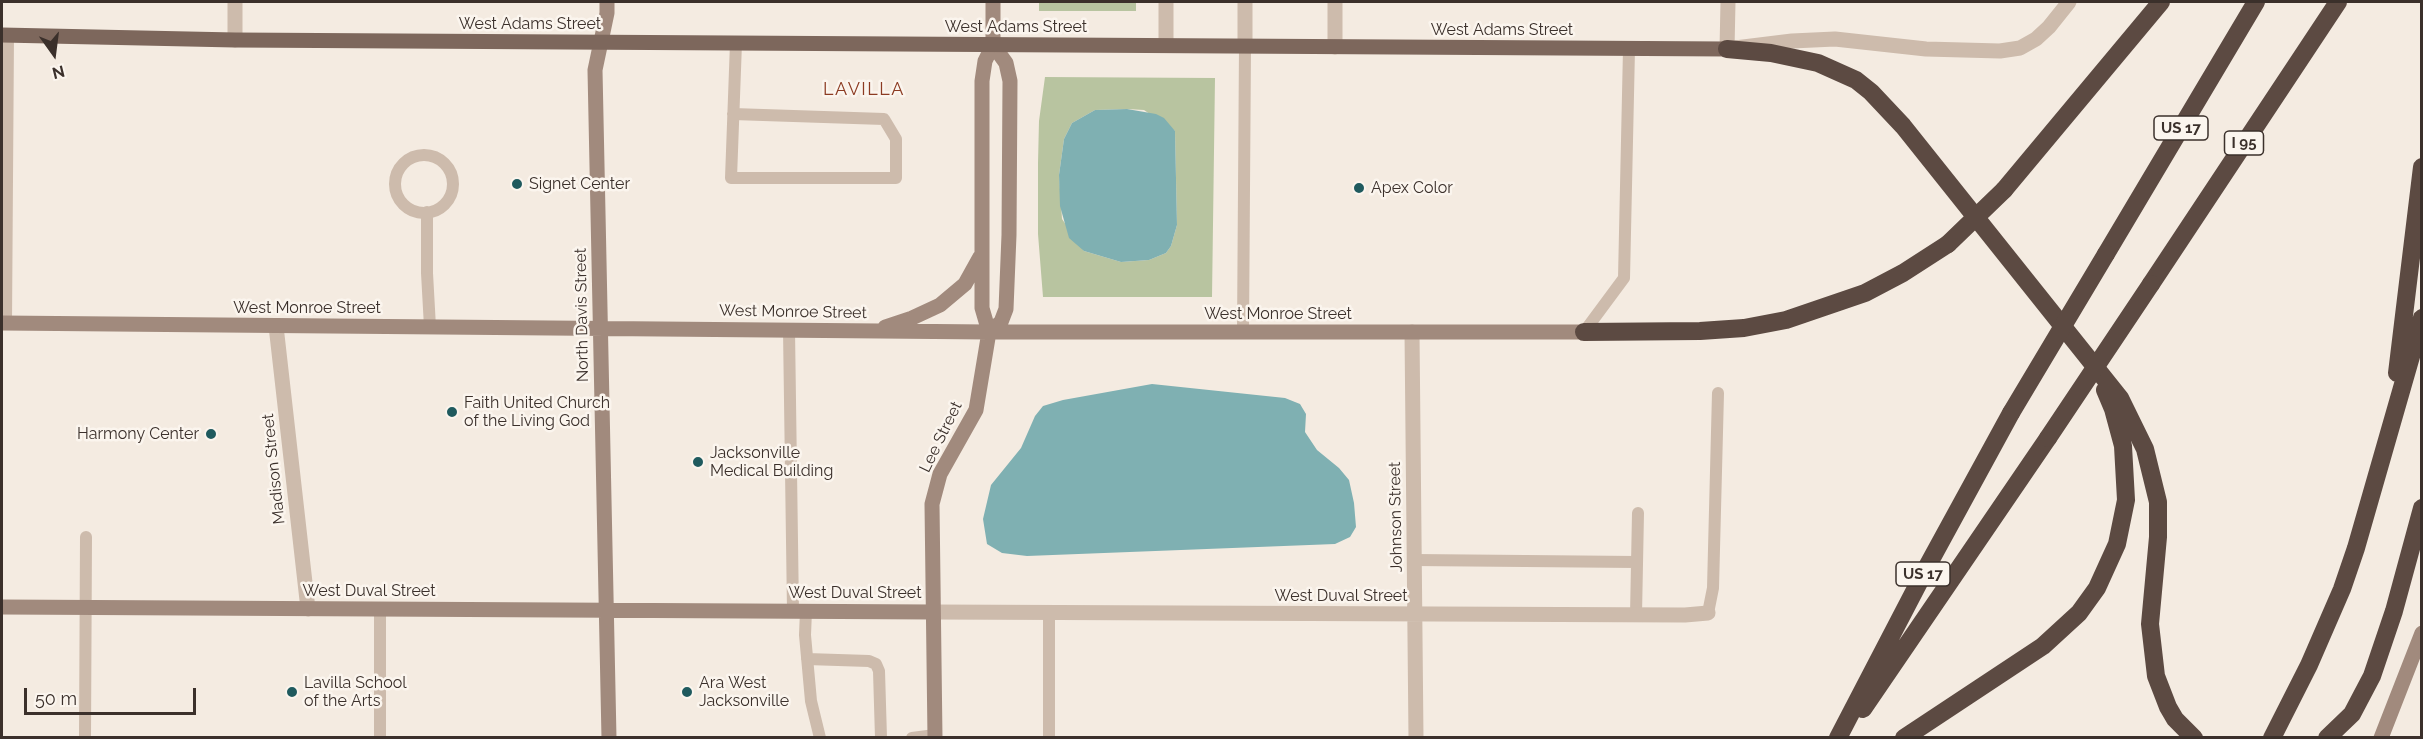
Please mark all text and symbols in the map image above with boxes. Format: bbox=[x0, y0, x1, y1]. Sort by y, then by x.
street label: West Adams Street bbox=[459, 14, 601, 34]
street label: West Adams Street bbox=[945, 17, 1087, 37]
street label: West Adams Street bbox=[1431, 20, 1573, 40]
north arrow bbox=[24, 24, 84, 84]
text: N bbox=[50, 61, 67, 83]
district label: LAVILLA bbox=[823, 79, 905, 101]
road number: US 17 bbox=[2154, 116, 2208, 140]
road number: I 95 bbox=[2224, 131, 2264, 155]
place label: Signet Center bbox=[529, 174, 630, 194]
marker: Signet Center bbox=[510, 177, 524, 191]
place label: Apex Color bbox=[1371, 178, 1453, 198]
marker: Apex Color bbox=[1352, 181, 1366, 195]
street label: North Davis Street bbox=[571, 248, 593, 382]
street label: West Monroe Street bbox=[233, 298, 381, 318]
street label: West Monroe Street bbox=[719, 301, 867, 323]
street label: West Monroe Street bbox=[1204, 304, 1352, 324]
place label: Faith United Church of the Living God bbox=[464, 393, 610, 431]
street label: Lee Street bbox=[916, 398, 966, 476]
marker: Faith United Church of the Living God bbox=[445, 405, 459, 419]
street label: Madison Street bbox=[259, 413, 289, 525]
place label: Harmony Center bbox=[77, 424, 199, 444]
marker: Harmony Center bbox=[204, 427, 218, 441]
place label: Jacksonville Medical Building bbox=[710, 443, 833, 481]
marker: Jacksonville Medical Building bbox=[691, 455, 705, 469]
street label: Johnson Street bbox=[1385, 461, 1407, 573]
road number: US 17 bbox=[1896, 562, 1950, 586]
street label: West Duval Street bbox=[302, 581, 436, 601]
street label: West Duval Street bbox=[788, 583, 922, 603]
street label: West Duval Street bbox=[1274, 586, 1408, 606]
place label: Lavilla School of the Arts bbox=[304, 673, 407, 711]
place label: Ara West Jacksonville bbox=[699, 673, 789, 711]
scale bar bbox=[27, 676, 200, 714]
marker: Lavilla School of the Arts bbox=[285, 685, 299, 699]
marker: Ara West Jacksonville bbox=[680, 685, 694, 699]
text: 50 m bbox=[35, 688, 77, 709]

